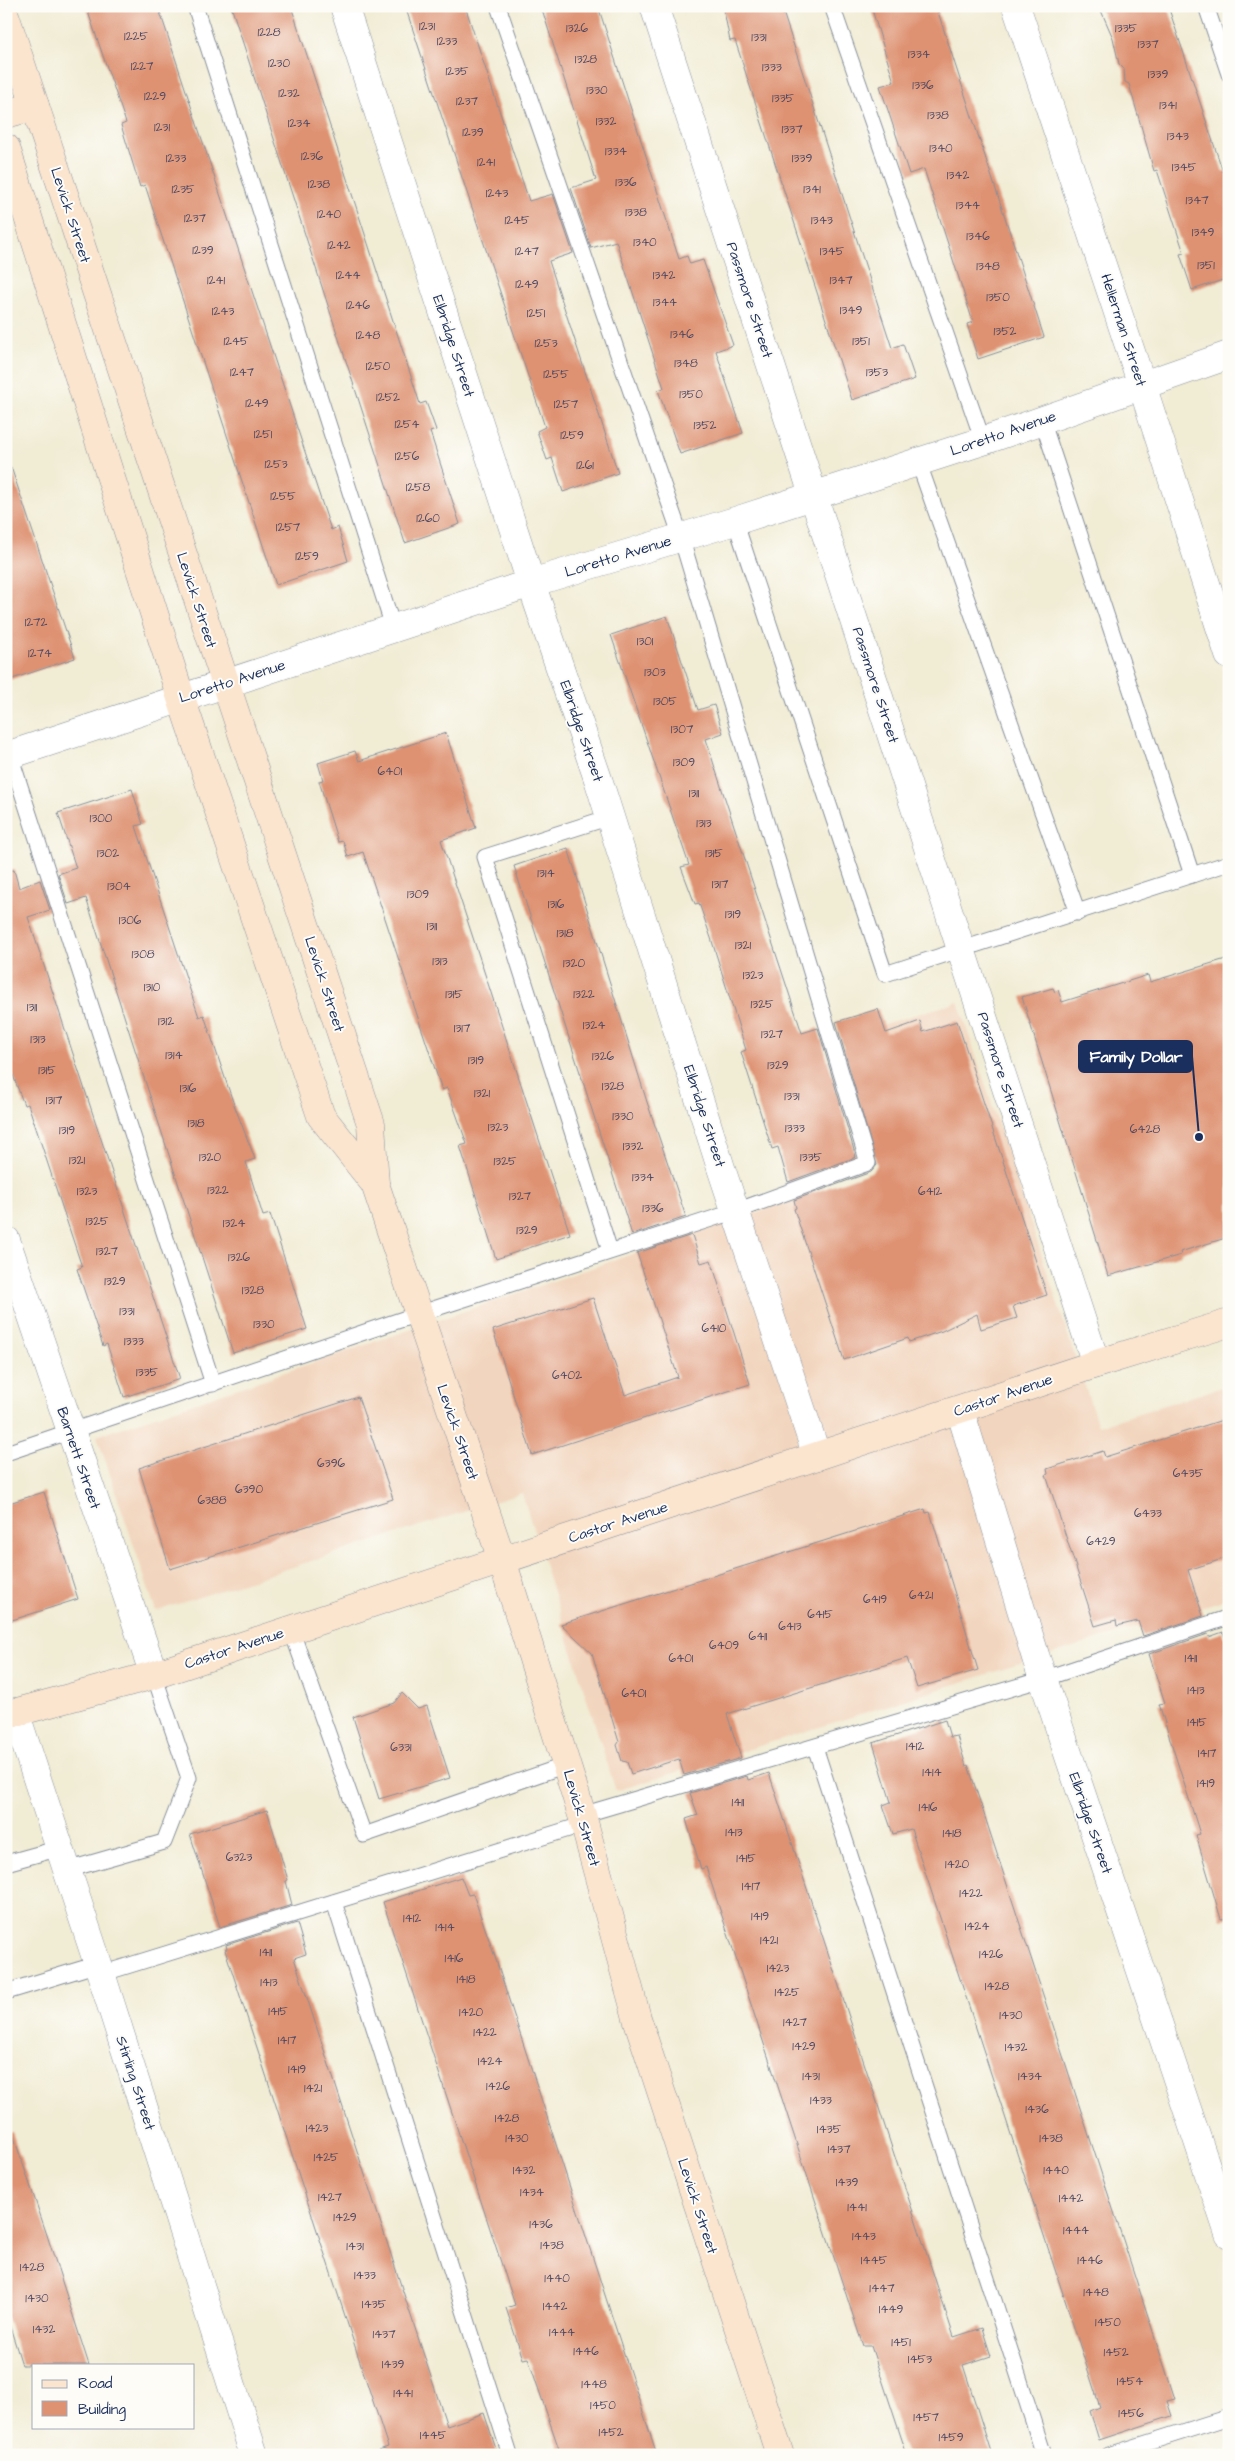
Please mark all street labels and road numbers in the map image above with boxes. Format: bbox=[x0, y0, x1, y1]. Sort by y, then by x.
street label: Levick Street bbox=[45, 165, 96, 266]
street label: Passmore Street bbox=[721, 239, 778, 361]
street label: Hellerman Street bbox=[1095, 271, 1152, 389]
street label: Elbridge Street bbox=[426, 292, 480, 400]
street label: Loretto Avenue bbox=[947, 406, 1059, 461]
street label: Loretto Avenue bbox=[562, 530, 674, 583]
street label: Levick Street bbox=[171, 550, 222, 651]
street label: Passmore Street bbox=[847, 624, 904, 746]
street label: Loretto Avenue bbox=[176, 654, 288, 709]
street label: Elbridge Street bbox=[553, 678, 609, 785]
street label: Levick Street bbox=[299, 934, 350, 1035]
street label: Passmore Street bbox=[972, 1009, 1029, 1131]
street label: Elbridge Street bbox=[677, 1062, 731, 1170]
street label: Castor Avenue bbox=[951, 1369, 1055, 1422]
street label: Levick Street bbox=[431, 1382, 484, 1483]
street label: Barnett Street bbox=[51, 1404, 106, 1512]
street label: Castor Avenue bbox=[566, 1497, 671, 1548]
street label: Castor Avenue bbox=[182, 1623, 287, 1674]
street label: Levick Street bbox=[558, 1767, 605, 1869]
street label: Elbridge Street bbox=[1062, 1770, 1118, 1877]
street label: Stirling Street bbox=[109, 2033, 161, 2134]
street label: Levick Street bbox=[672, 2156, 723, 2257]

